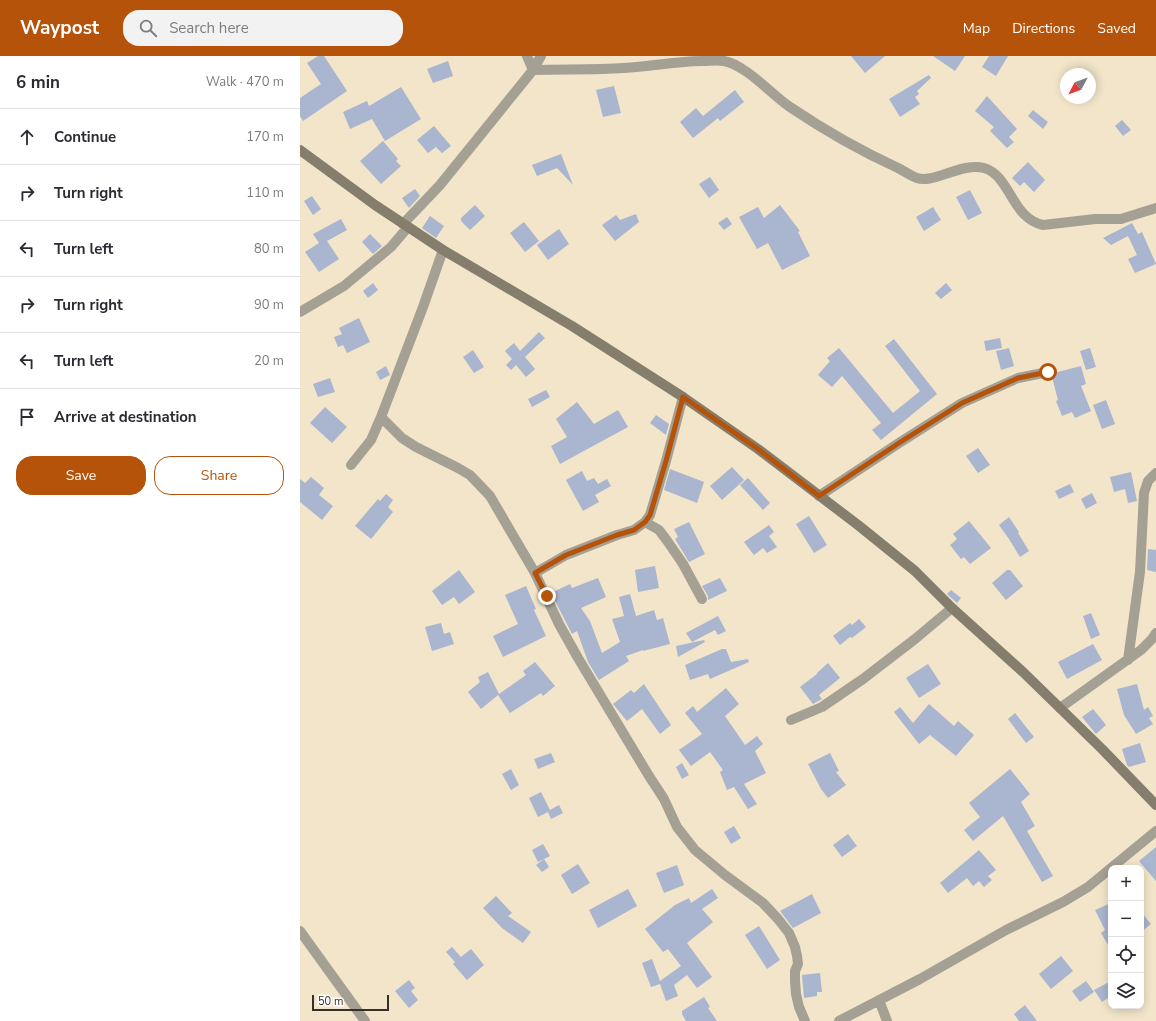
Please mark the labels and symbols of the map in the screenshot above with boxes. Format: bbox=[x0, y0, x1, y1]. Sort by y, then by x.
north arrow bbox=[1060, 68, 1096, 104]
route start bbox=[1039, 363, 1057, 381]
route end bbox=[538, 587, 556, 605]
scale bar bbox=[312, 993, 389, 1012]

